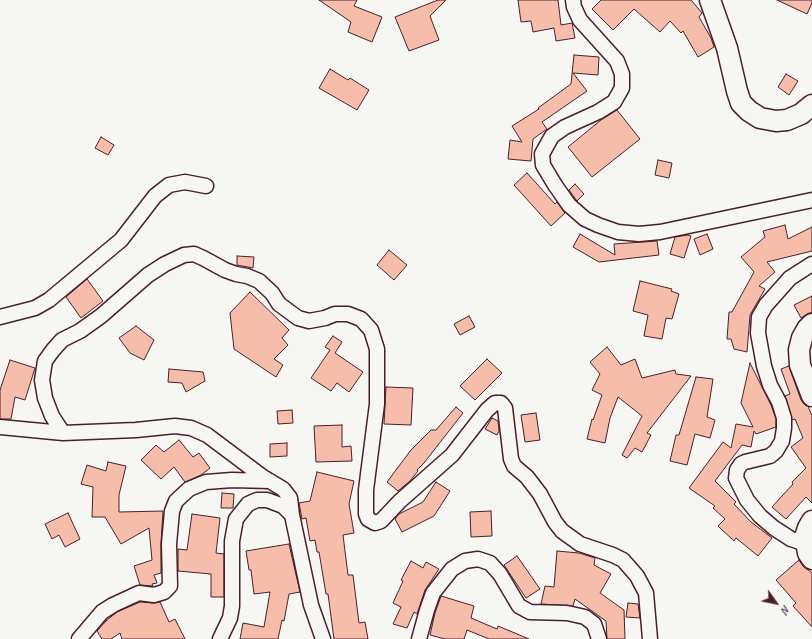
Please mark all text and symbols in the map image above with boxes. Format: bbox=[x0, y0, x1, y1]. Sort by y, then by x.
north arrow bbox=[756, 583, 796, 623]
text: N bbox=[778, 603, 794, 616]

